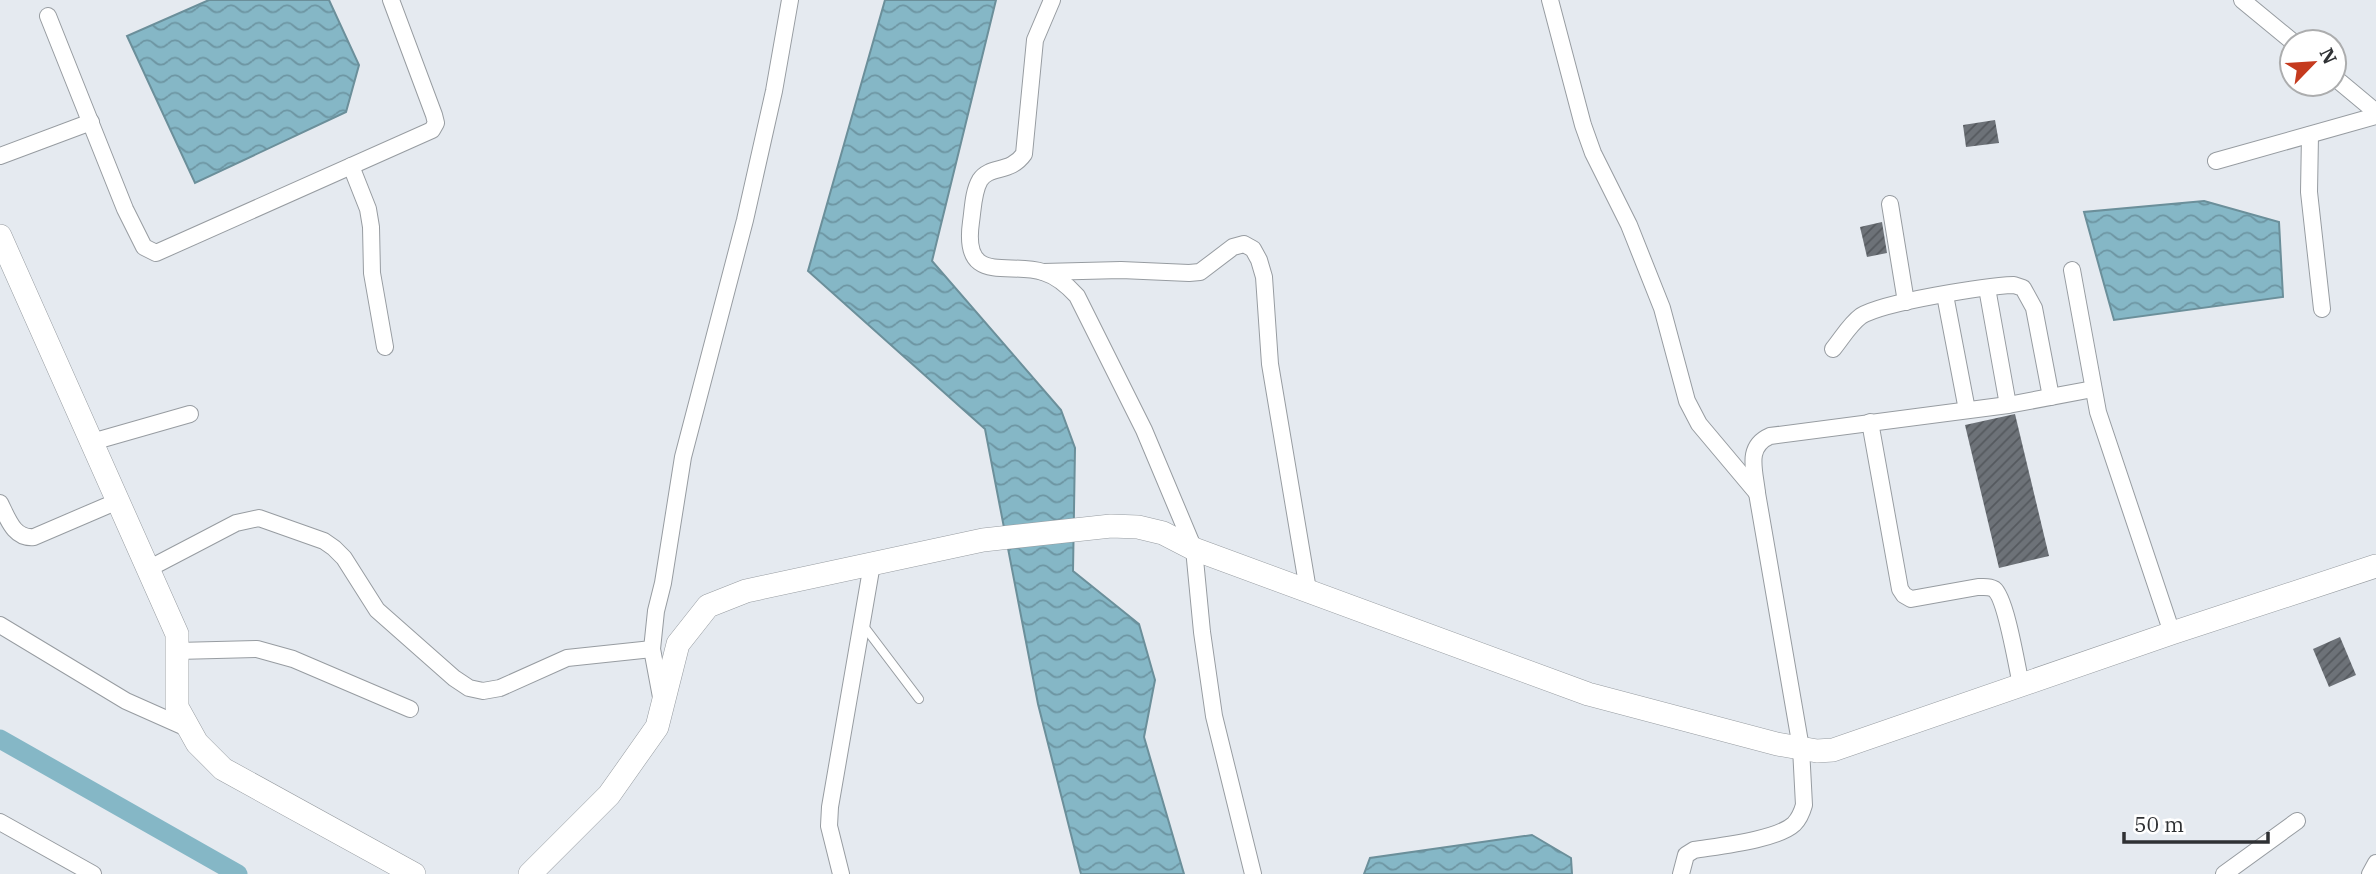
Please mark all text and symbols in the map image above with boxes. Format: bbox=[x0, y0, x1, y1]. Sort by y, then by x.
north arrow bbox=[2278, 28, 2348, 98]
text: N bbox=[2314, 44, 2342, 68]
scale bar bbox=[2124, 800, 2268, 844]
text: 50 m bbox=[2134, 810, 2184, 838]

